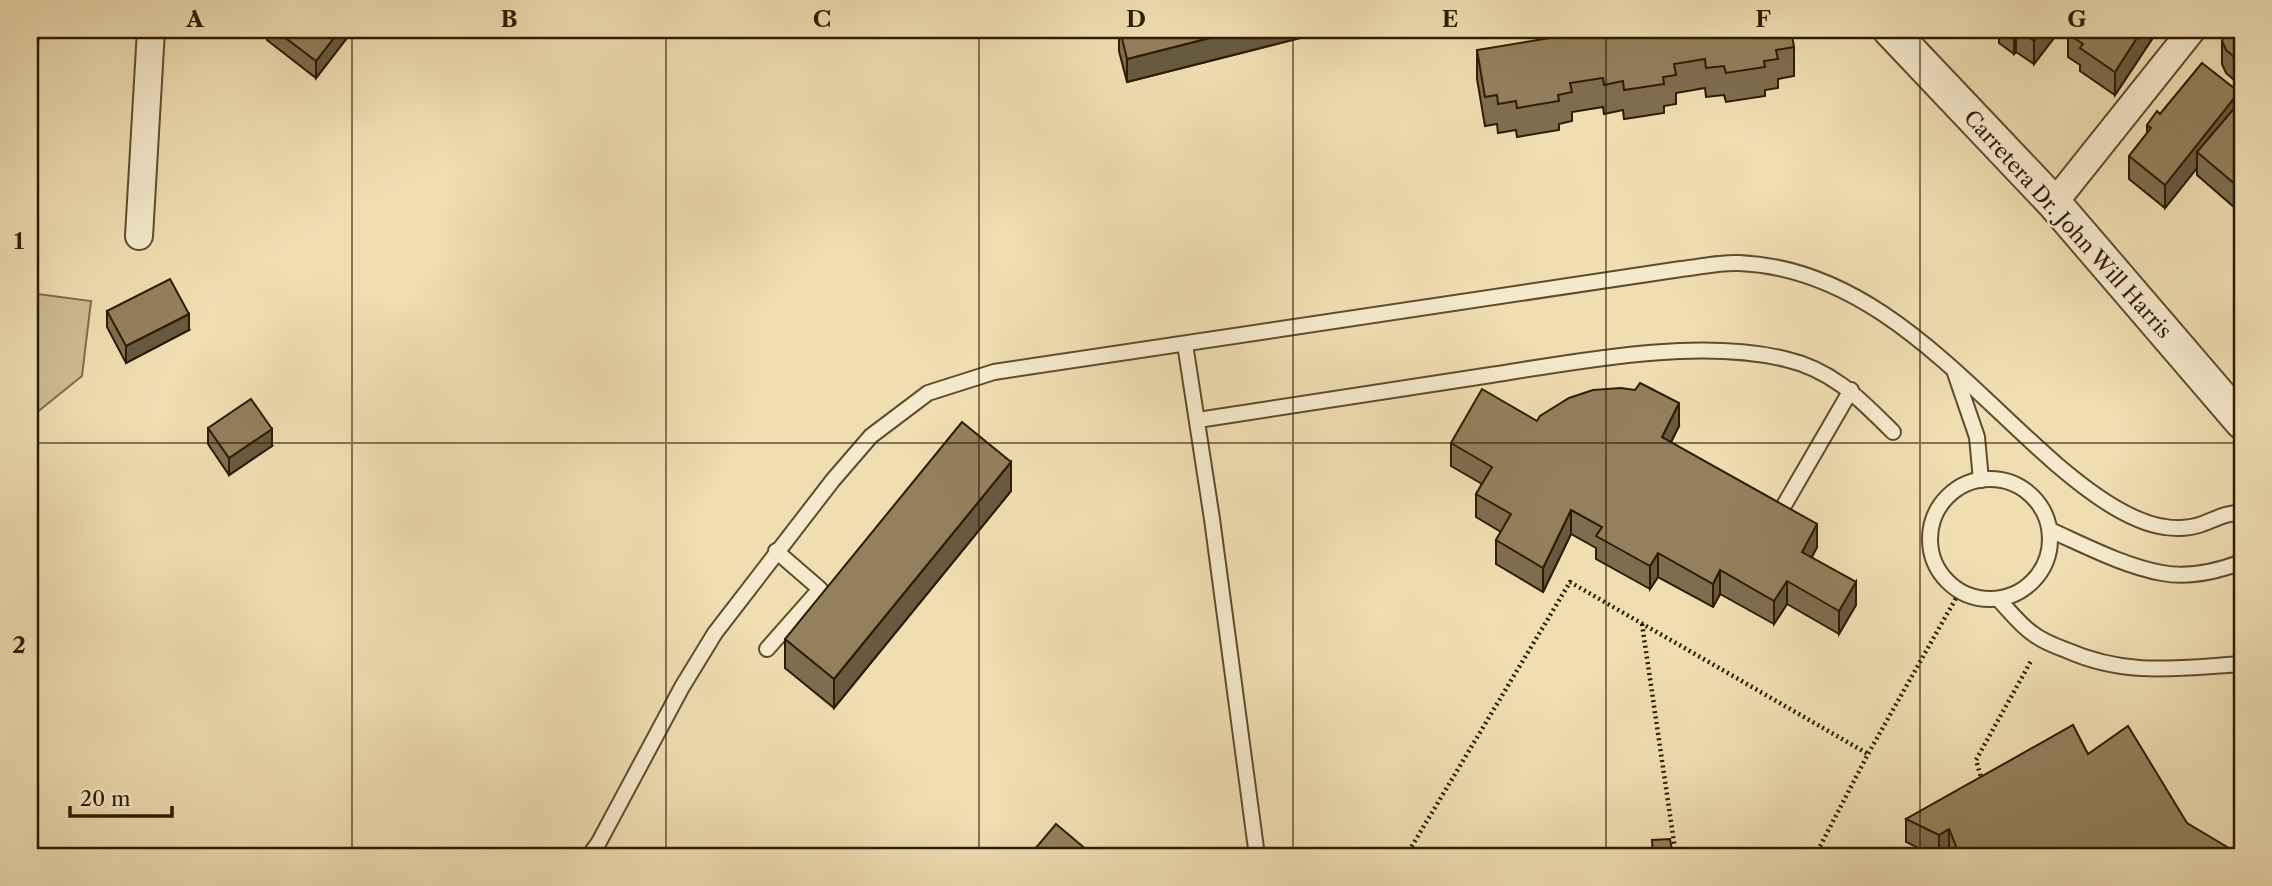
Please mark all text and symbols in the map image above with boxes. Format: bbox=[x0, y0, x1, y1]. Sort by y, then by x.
text: A bbox=[185, 5, 205, 33]
text: B bbox=[500, 5, 518, 33]
text: C bbox=[813, 5, 831, 33]
text: D bbox=[1126, 5, 1146, 33]
text: E bbox=[1442, 5, 1458, 33]
text: F bbox=[1755, 5, 1771, 33]
text: G bbox=[2067, 5, 2087, 33]
street label: Carretera Dr. John Will Harris bbox=[1959, 105, 2177, 343]
text: 1 bbox=[14, 227, 25, 255]
text: 2 bbox=[12, 631, 26, 659]
scale bar bbox=[70, 774, 172, 818]
text: 20 m bbox=[80, 786, 131, 811]

